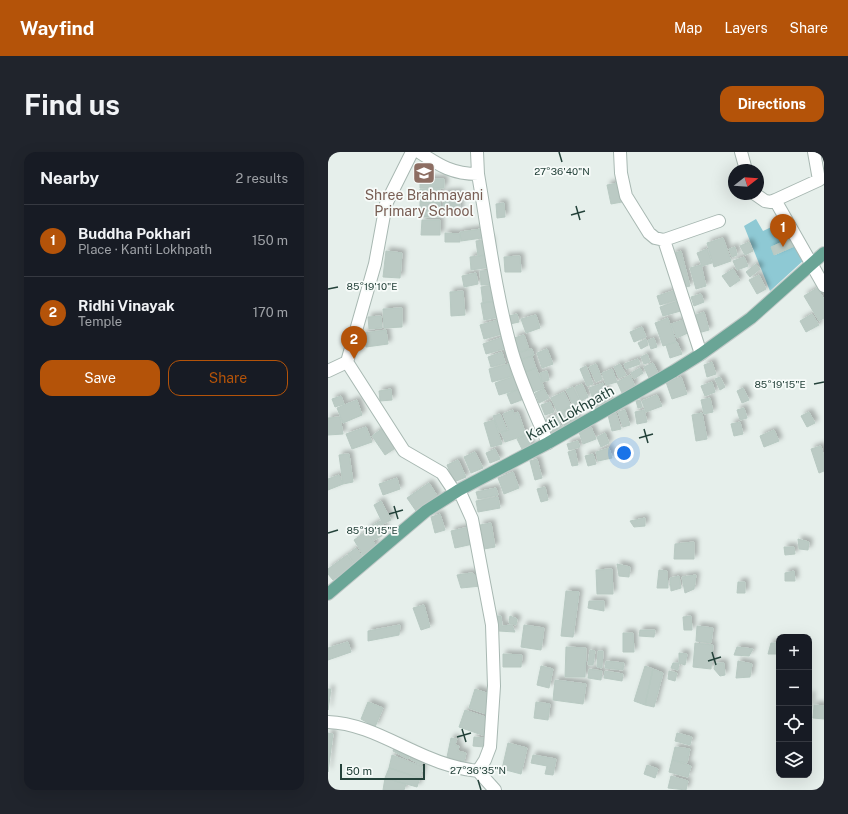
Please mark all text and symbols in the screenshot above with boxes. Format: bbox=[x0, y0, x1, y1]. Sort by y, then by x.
text: Wayfind bbox=[20, 17, 94, 39]
text: Map bbox=[674, 20, 702, 36]
text: Layers bbox=[724, 20, 768, 36]
text: Share bbox=[790, 20, 828, 36]
button: Directions bbox=[720, 86, 824, 122]
text: Find us bbox=[24, 88, 120, 121]
school or university icon: Shree Brahmayani Primary School bbox=[411, 160, 437, 186]
north arrow bbox=[728, 164, 764, 200]
text: 27°36'40"N bbox=[534, 165, 590, 177]
text: Nearby bbox=[40, 168, 99, 188]
text: 2 results bbox=[236, 171, 288, 186]
place label: Shree Brahmayani Primary School bbox=[365, 187, 483, 219]
pin: 1 bbox=[770, 214, 796, 247]
text: Buddha Pokhari bbox=[78, 225, 191, 242]
text: 1 bbox=[50, 233, 56, 248]
text: 150 m bbox=[252, 233, 288, 248]
text: Place · Kanti Lokhpath bbox=[78, 242, 212, 257]
text: 85°19'10"E bbox=[347, 280, 397, 292]
text: Ridhi Vinayak bbox=[78, 297, 175, 314]
text: 2 bbox=[49, 305, 57, 320]
text: 170 m bbox=[253, 305, 288, 320]
text: Temple bbox=[78, 314, 122, 329]
pin: 2 bbox=[341, 326, 367, 359]
button: Save bbox=[40, 360, 160, 396]
button: Share bbox=[168, 360, 288, 396]
text: 85°19'15"E bbox=[754, 378, 806, 390]
street label: Kanti Lokhpath bbox=[523, 382, 617, 444]
your location bbox=[614, 443, 634, 463]
text: 85°19'15"E bbox=[346, 524, 398, 536]
map controls bbox=[776, 634, 812, 778]
button: + bbox=[776, 634, 812, 670]
button: − bbox=[776, 670, 812, 706]
button: locate bbox=[776, 706, 812, 742]
button: layers bbox=[776, 742, 812, 778]
scale bar bbox=[340, 762, 425, 781]
text: 27°36'35"N bbox=[450, 764, 506, 776]
text: 50 m bbox=[346, 765, 372, 777]

